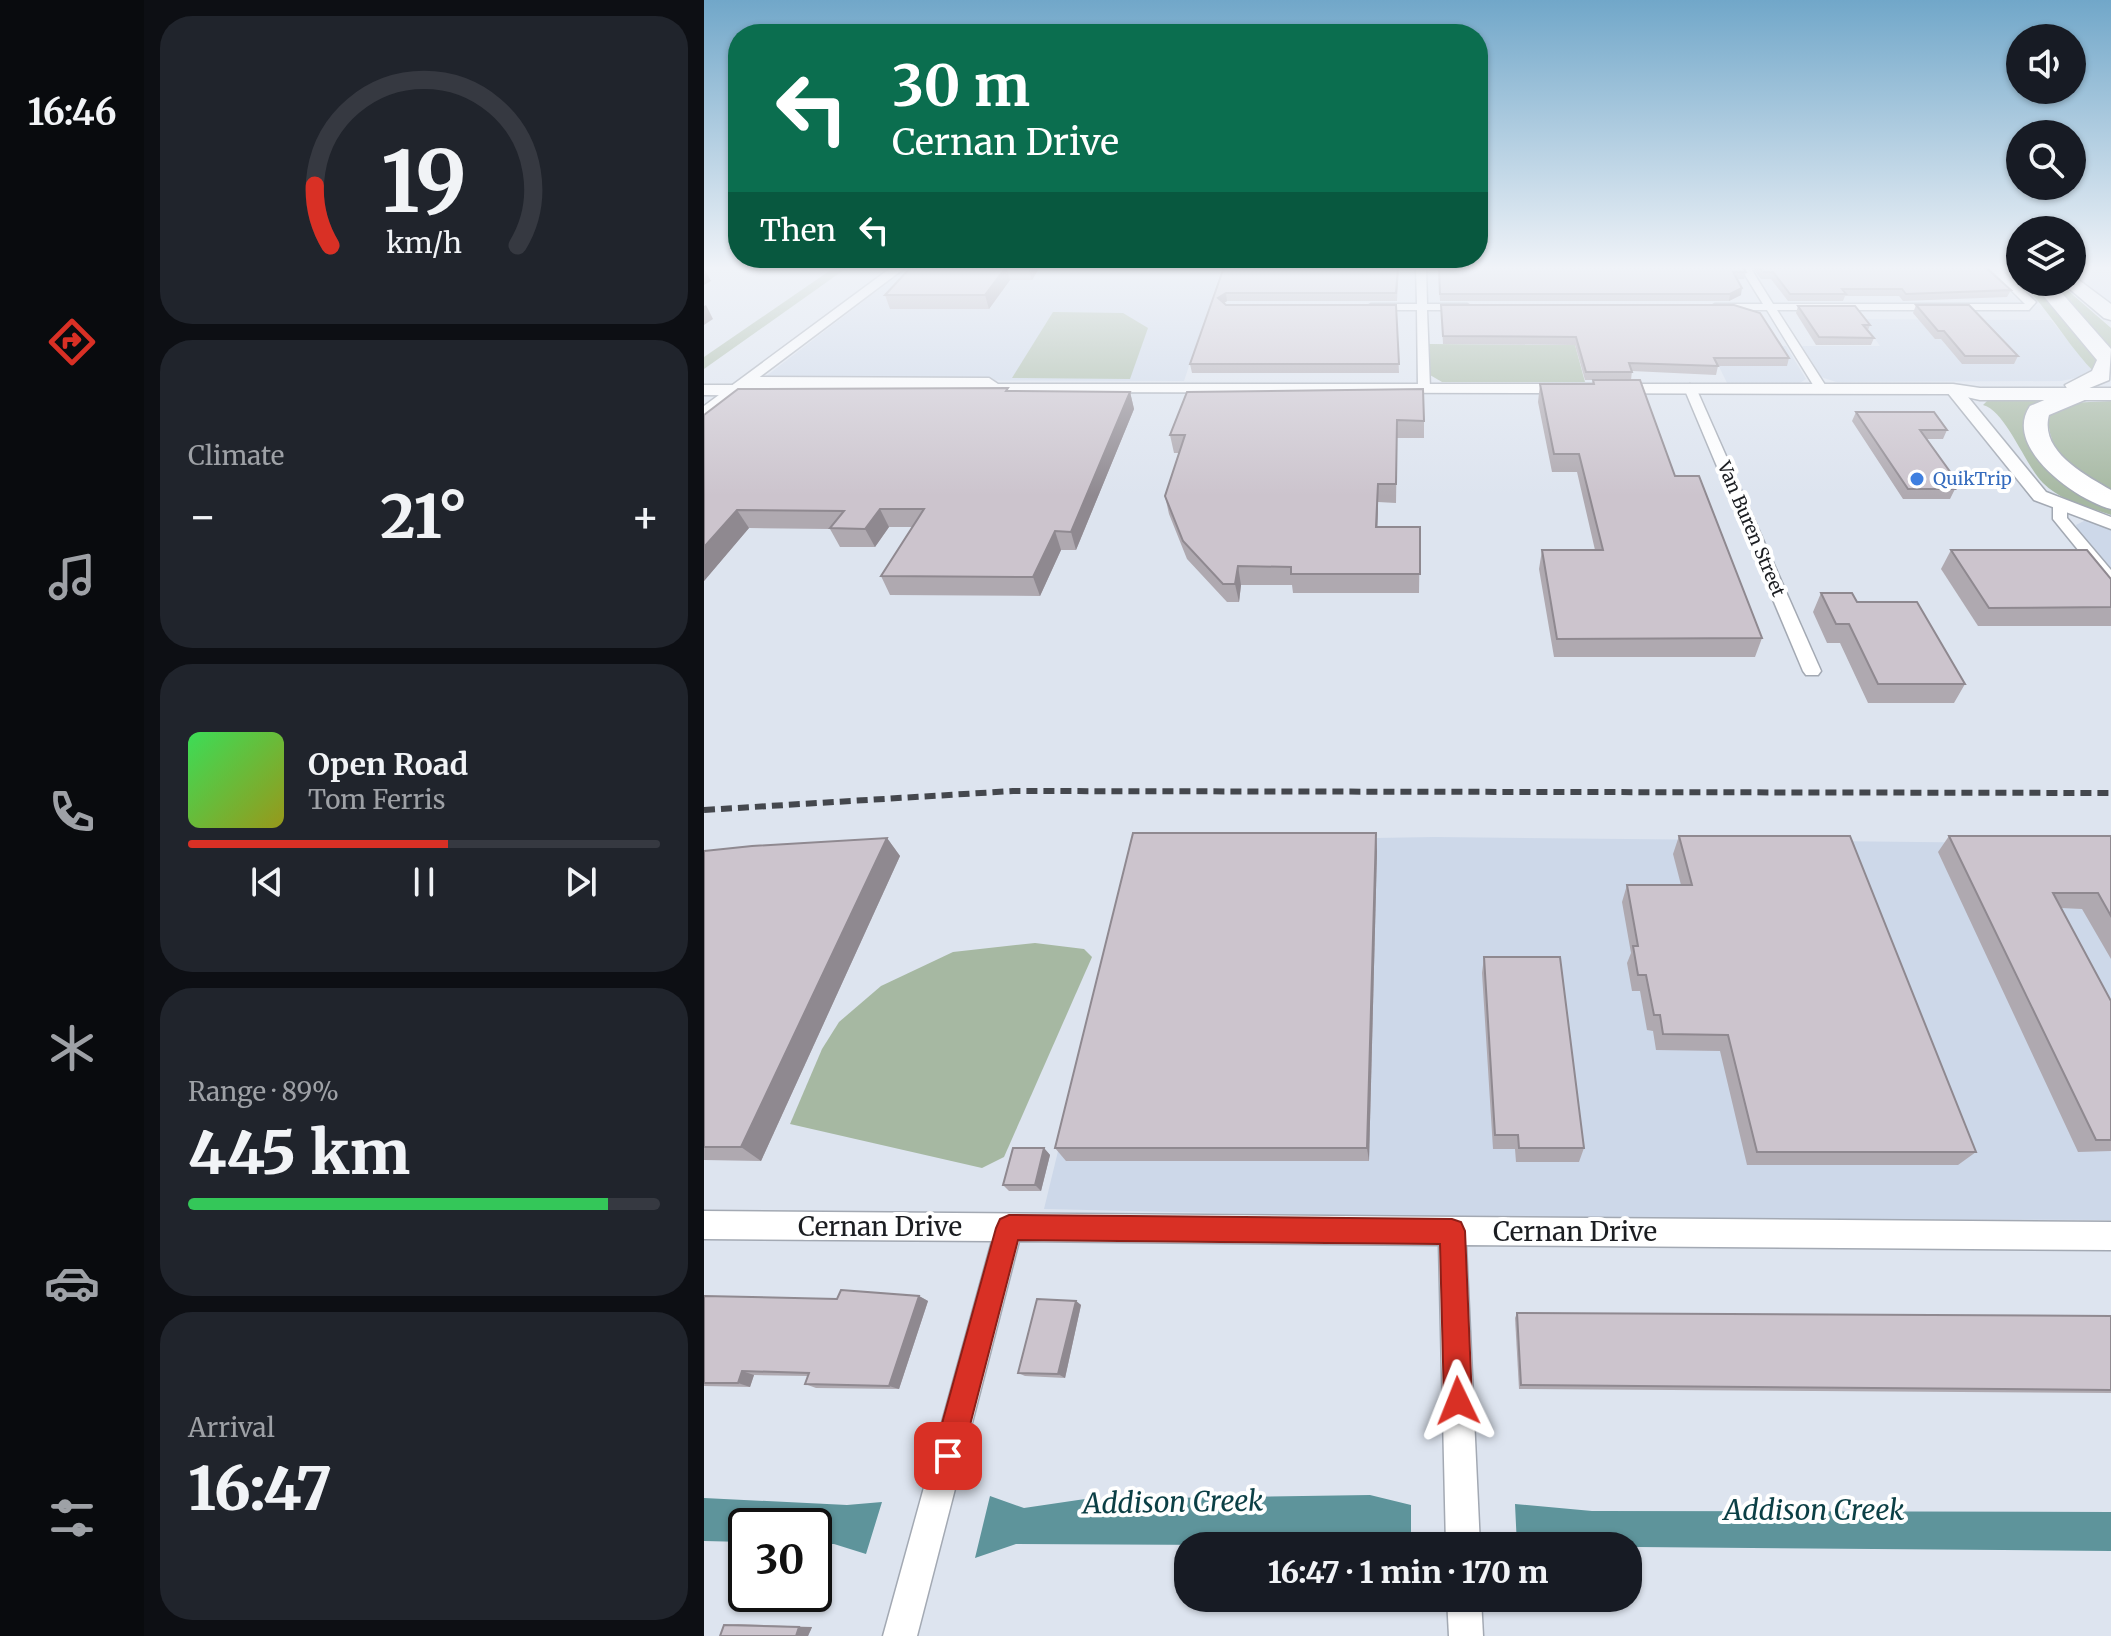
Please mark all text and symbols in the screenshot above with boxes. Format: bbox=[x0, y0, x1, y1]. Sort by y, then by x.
map controls bbox=[2006, 24, 2086, 296]
button: sound bbox=[2006, 24, 2086, 104]
text: 30 m bbox=[892, 51, 1030, 121]
icon: left bbox=[760, 56, 864, 160]
text: 16:46 bbox=[27, 90, 117, 135]
text: Cernan Drive bbox=[892, 120, 1119, 165]
button: search bbox=[2006, 120, 2086, 200]
text: 19 bbox=[381, 130, 467, 235]
icon: left bbox=[852, 208, 896, 252]
text: Then bbox=[760, 211, 836, 249]
button: layers bbox=[2006, 216, 2086, 296]
text: km/h bbox=[386, 225, 462, 261]
icon: directions bbox=[44, 314, 100, 370]
text: Climate bbox=[188, 439, 284, 472]
street label: Van Buren Street bbox=[1712, 457, 1790, 600]
place label: QuikTrip bbox=[1933, 467, 2012, 490]
marker: QuikTrip bbox=[1908, 470, 1926, 488]
text: 21° bbox=[380, 479, 468, 554]
text: − bbox=[188, 489, 217, 544]
text: + bbox=[631, 489, 660, 544]
icon: music bbox=[44, 549, 100, 605]
text: Open Road bbox=[308, 745, 468, 783]
text: Tom Ferris bbox=[308, 783, 446, 816]
icon: phone bbox=[44, 784, 100, 840]
icon: previous bbox=[245, 860, 289, 904]
icon: pause bbox=[402, 860, 446, 904]
icon: next bbox=[559, 860, 603, 904]
icon: climate bbox=[44, 1020, 100, 1076]
text: Range · 89% bbox=[188, 1075, 339, 1108]
text: 445 km bbox=[188, 1115, 410, 1190]
street label: Cernan Drive bbox=[798, 1210, 962, 1243]
street label: Cernan Drive bbox=[1493, 1215, 1657, 1248]
icon: car bbox=[44, 1255, 100, 1311]
position arrow bbox=[1416, 1359, 1500, 1443]
text: Arrival bbox=[188, 1411, 275, 1444]
pin bbox=[914, 1422, 982, 1490]
icon: arrive bbox=[926, 1434, 970, 1478]
text: 16:47 bbox=[188, 1451, 332, 1526]
water label: Addison Creek bbox=[1080, 1482, 1264, 1522]
icon: filters bbox=[44, 1490, 100, 1546]
water label: Addison Creek bbox=[1722, 1492, 1904, 1528]
speed limit sign: 30 bbox=[728, 1508, 832, 1612]
text: 16:47 · 1 min · 170 m bbox=[1268, 1553, 1548, 1591]

